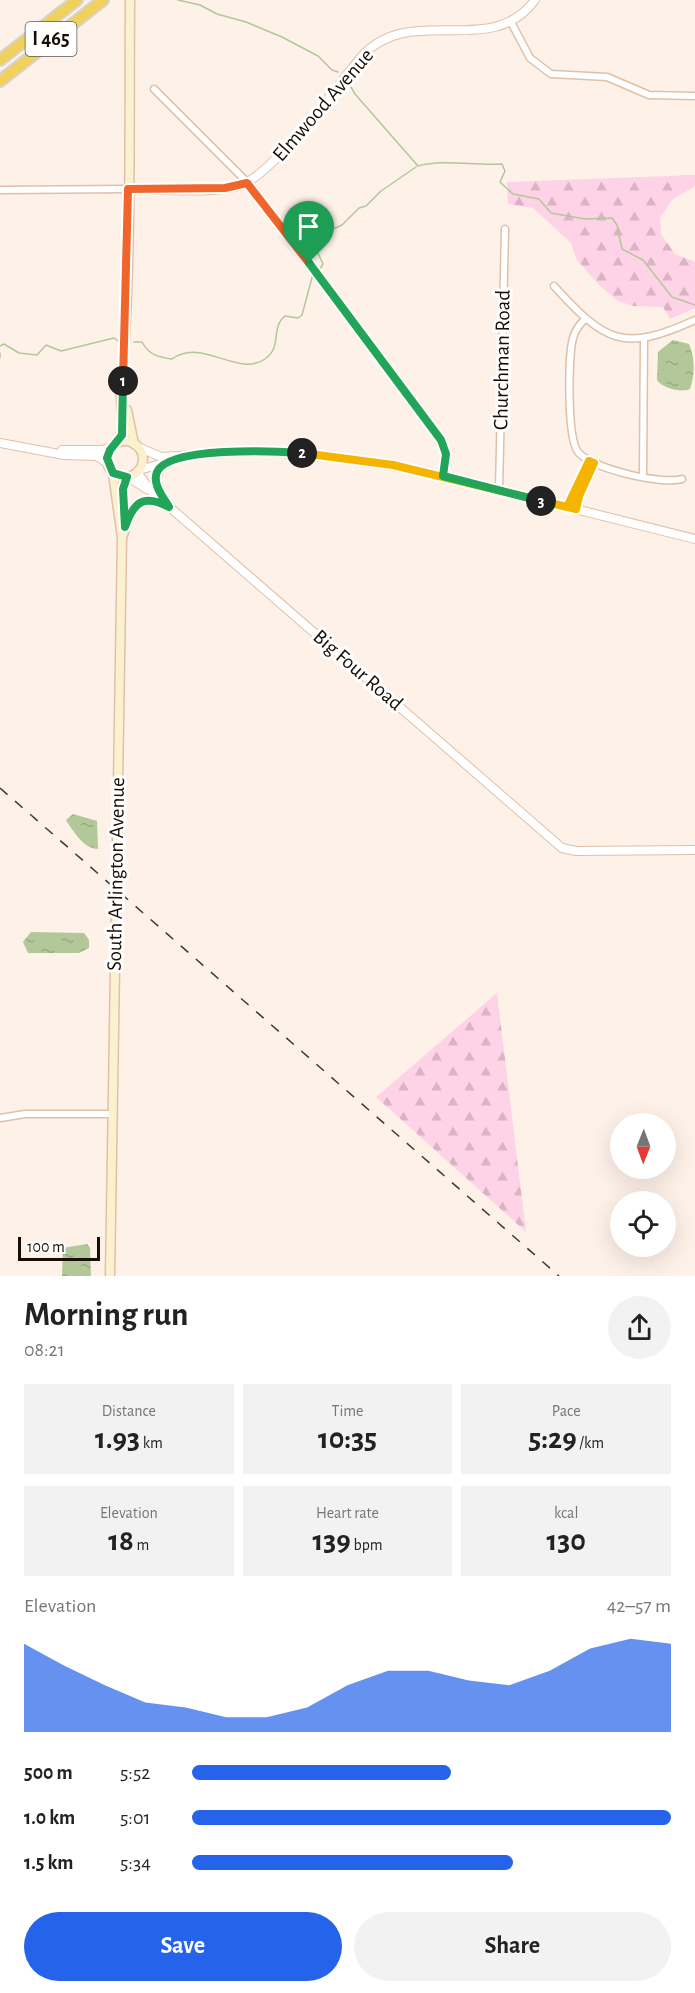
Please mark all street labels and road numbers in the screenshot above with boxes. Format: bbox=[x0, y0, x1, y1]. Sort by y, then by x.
road number: I 465 bbox=[26, 22, 76, 56]
street label: Elmwood Avenue bbox=[269, 45, 377, 165]
street label: Churchman Road bbox=[490, 290, 514, 430]
street label: Big Four Road bbox=[309, 626, 407, 714]
street label: South Arlington Avenue bbox=[104, 777, 128, 971]

